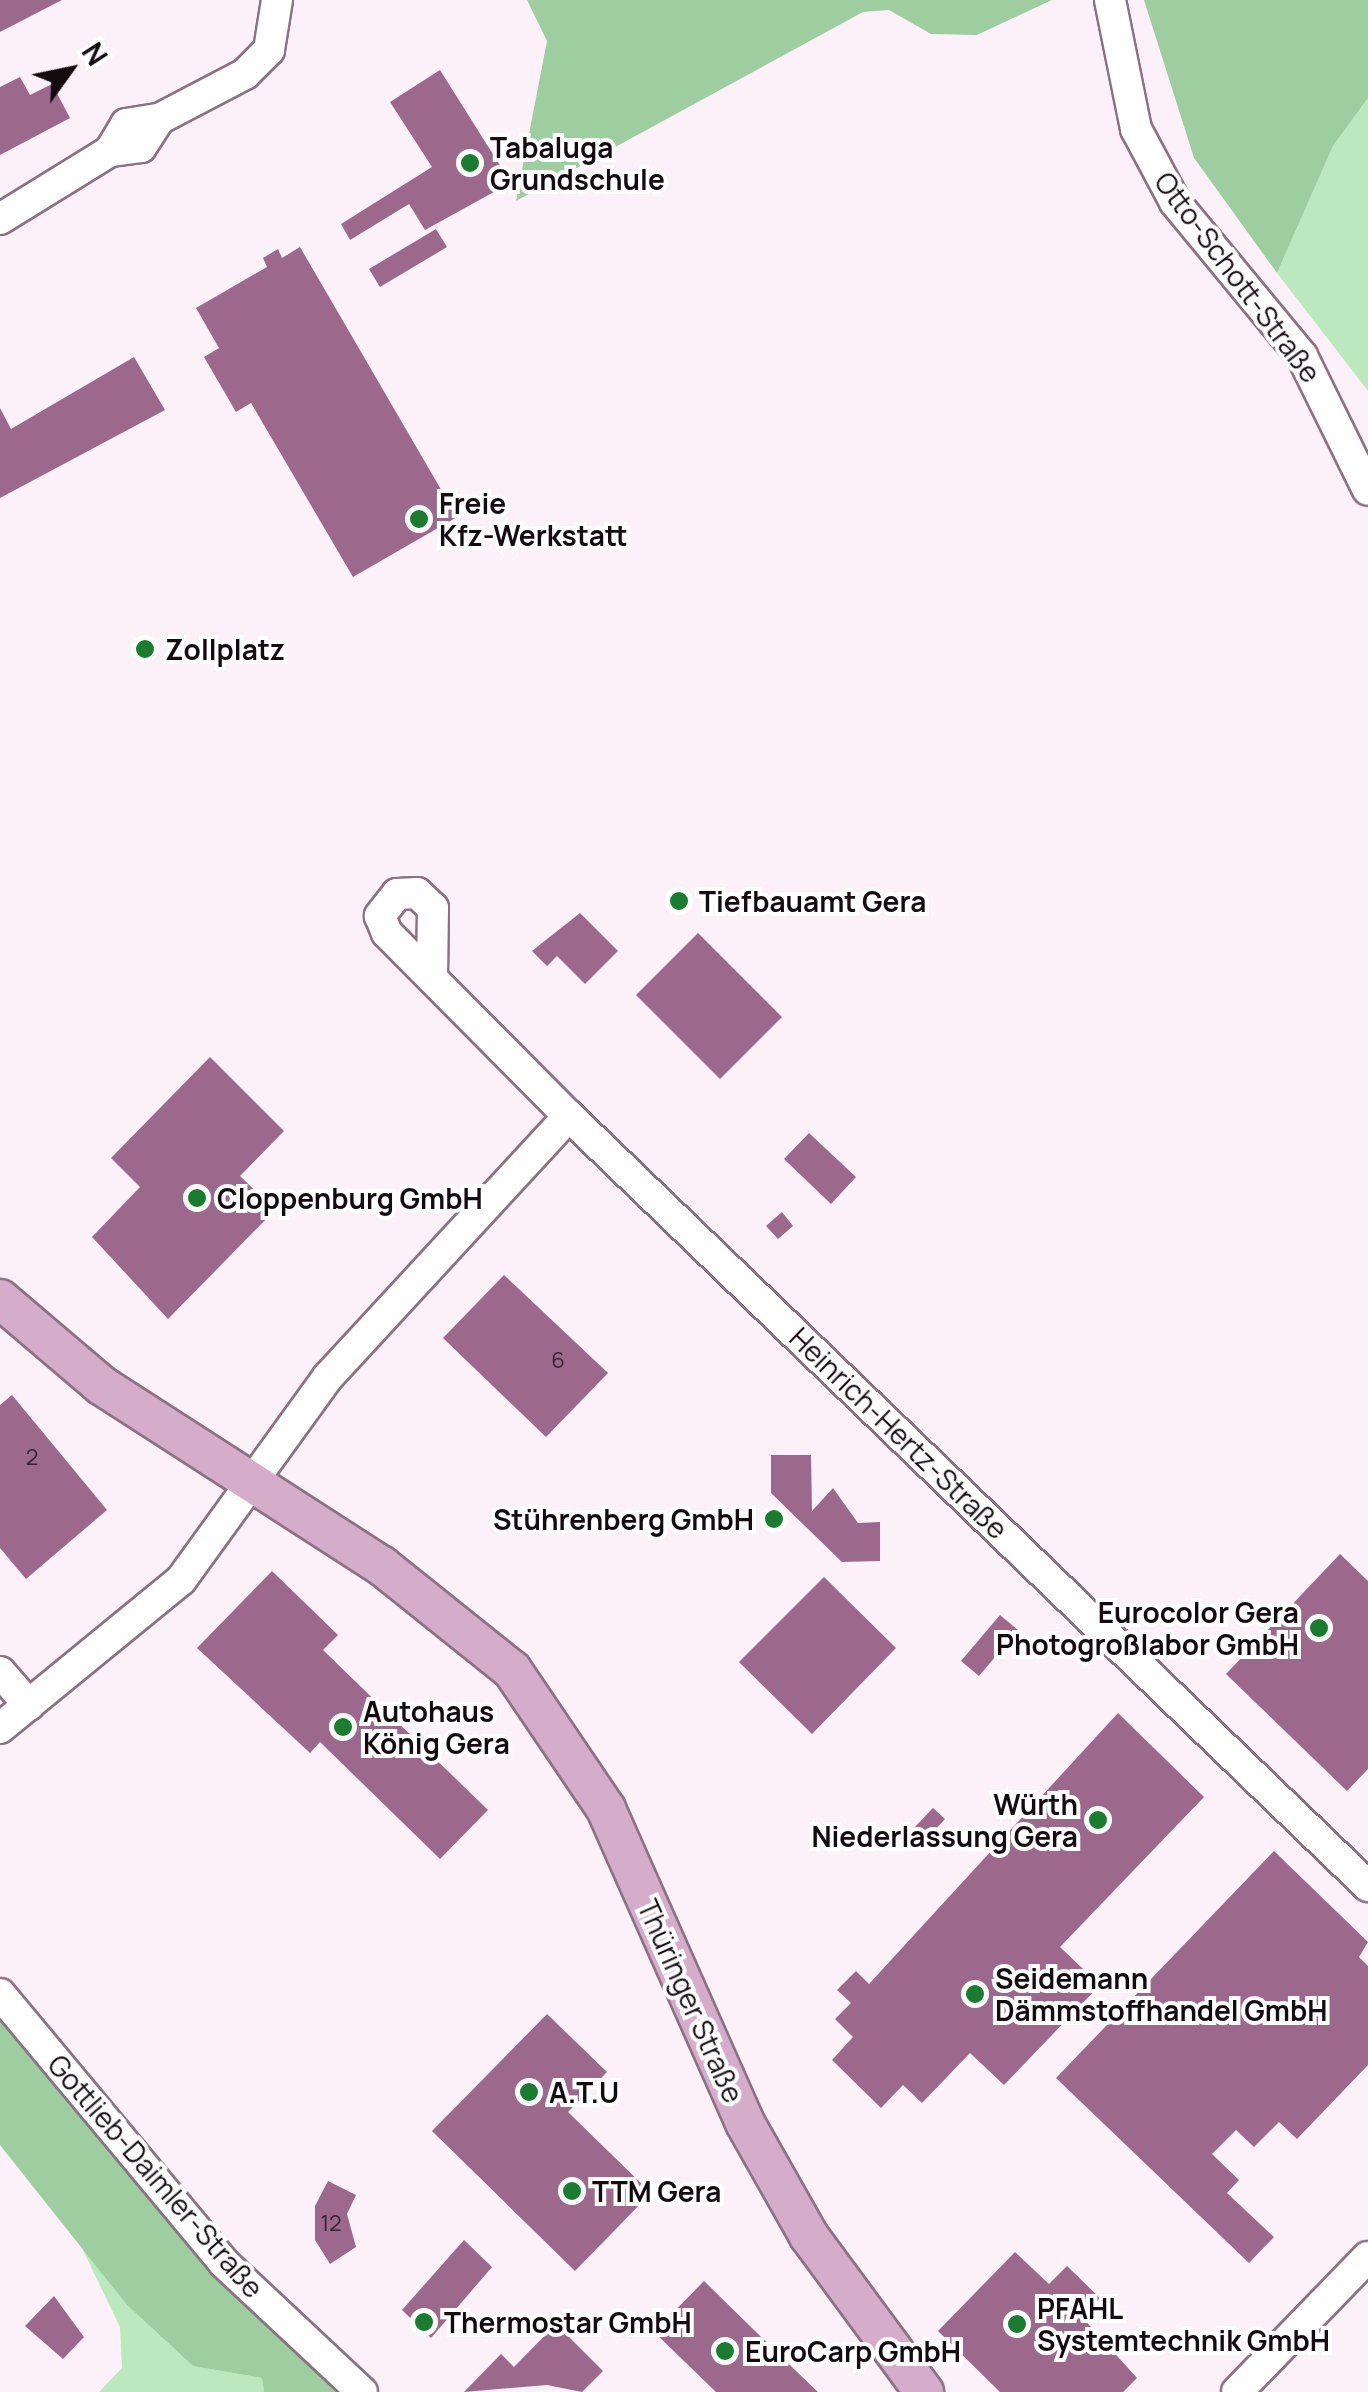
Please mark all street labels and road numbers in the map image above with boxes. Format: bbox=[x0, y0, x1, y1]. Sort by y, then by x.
street label: Otto-Schott-Straße bbox=[1148, 165, 1328, 389]
street label: Heinrich-Hertz-Straße bbox=[783, 1320, 1015, 1546]
street label: Thüringer Straße bbox=[631, 1894, 751, 2108]
street label: Gottlieb-Daimler-Straße bbox=[41, 2048, 271, 2304]

